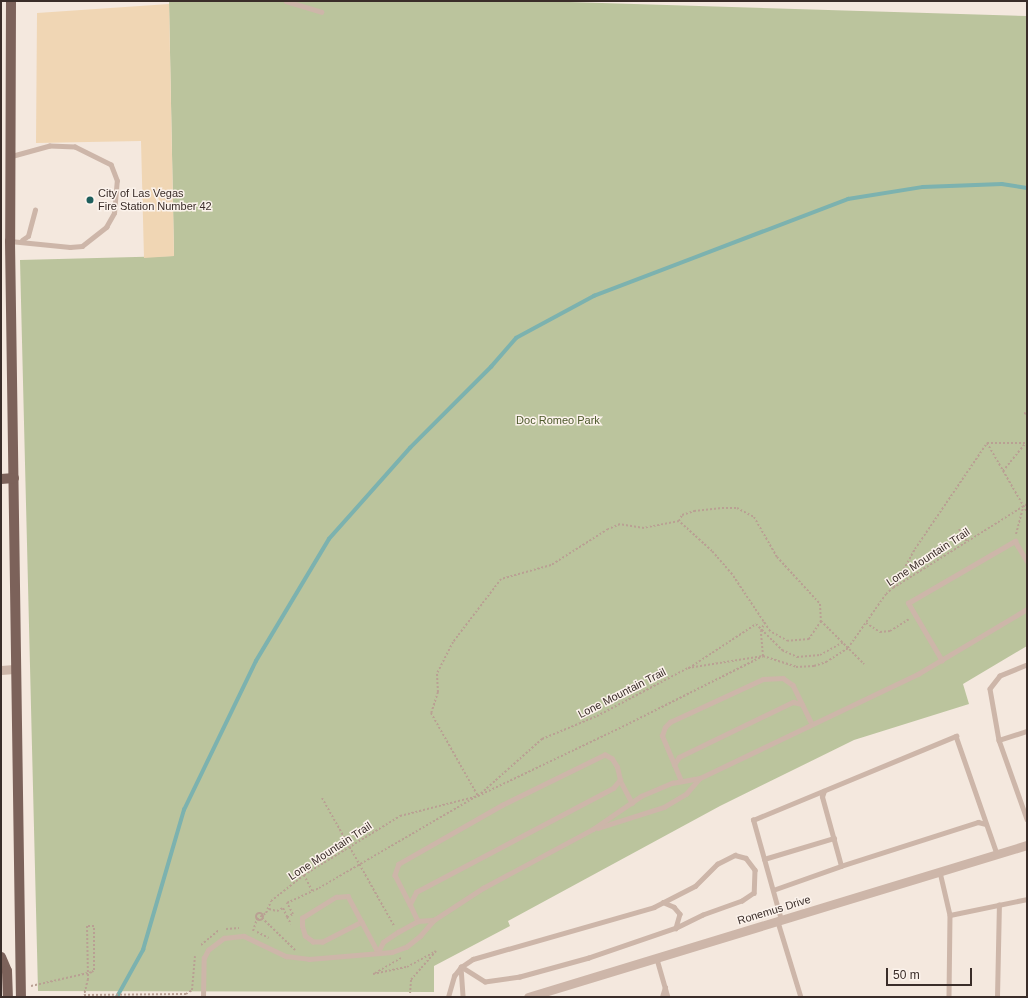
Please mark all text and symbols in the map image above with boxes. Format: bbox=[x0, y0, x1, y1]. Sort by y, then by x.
place label: City of Las Vegas Fire Station Number 42 bbox=[98, 187, 212, 213]
marker: City of Las Vegas Fire Station Number 42 bbox=[85, 195, 95, 205]
park label: Doc Romeo Park bbox=[516, 413, 600, 427]
street label: Lone Mountain Trail bbox=[884, 525, 972, 589]
street label: Lone Mountain Trail bbox=[576, 665, 668, 721]
street label: Lone Mountain Trail bbox=[286, 819, 374, 883]
street label: Ronemus Drive bbox=[736, 893, 812, 927]
scale bar bbox=[888, 960, 974, 986]
text: 50 m bbox=[893, 968, 920, 982]

